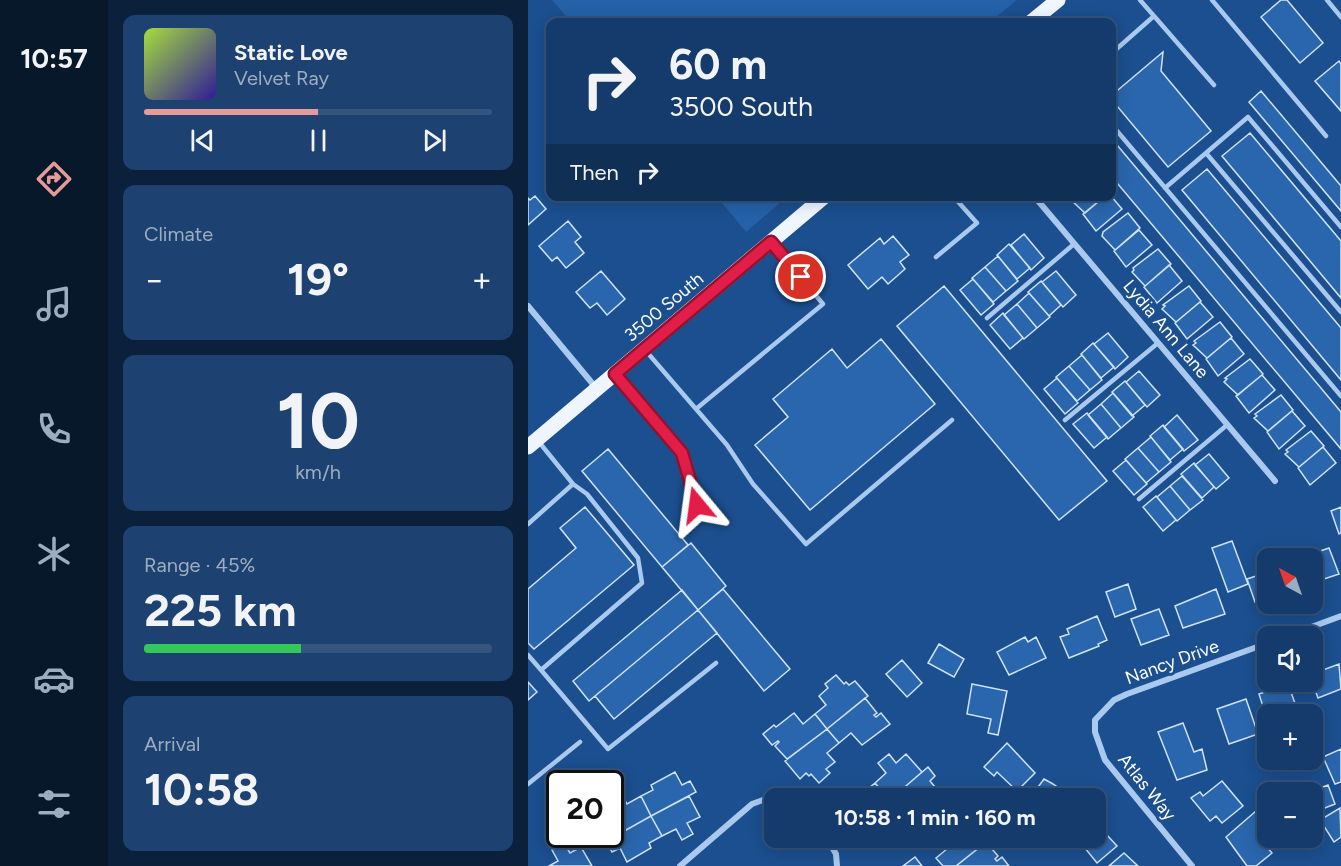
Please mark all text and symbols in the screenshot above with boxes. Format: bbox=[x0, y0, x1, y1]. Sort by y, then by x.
text: Static Love bbox=[234, 39, 348, 66]
text: 60 m bbox=[669, 39, 767, 90]
text: 10:57 bbox=[20, 42, 88, 75]
icon: right bbox=[570, 42, 648, 120]
text: Velvet Ray bbox=[234, 66, 329, 90]
text: 3500 South bbox=[669, 90, 813, 123]
icon: previous bbox=[186, 124, 219, 157]
icon: pause bbox=[302, 124, 335, 157]
icon: next bbox=[418, 124, 451, 157]
icon: right bbox=[631, 156, 664, 189]
icon: directions bbox=[33, 158, 75, 200]
text: Then bbox=[570, 159, 619, 186]
text: Climate bbox=[144, 222, 213, 246]
pin bbox=[775, 251, 826, 302]
text: 19° bbox=[287, 252, 349, 306]
text: − bbox=[144, 260, 165, 299]
text: + bbox=[471, 260, 492, 299]
icon: arrive bbox=[784, 260, 817, 293]
street label: 3500 South bbox=[620, 268, 708, 346]
street label: Lydia Ann Lane bbox=[1118, 275, 1214, 383]
icon: music bbox=[33, 283, 75, 325]
text: 10 bbox=[276, 374, 360, 468]
icon: phone bbox=[33, 408, 75, 450]
text: km/h bbox=[295, 460, 341, 484]
position arrow bbox=[665, 473, 729, 537]
icon: climate bbox=[33, 533, 75, 575]
north arrow bbox=[1257, 548, 1323, 614]
map controls bbox=[1257, 548, 1323, 848]
text: Range · 45% bbox=[144, 553, 255, 577]
text: 225 km bbox=[144, 583, 296, 637]
button: sound bbox=[1257, 626, 1323, 692]
street label: Nancy Drive bbox=[1122, 635, 1222, 689]
icon: car bbox=[33, 658, 75, 700]
button: + bbox=[1257, 704, 1323, 770]
text: Arrival bbox=[144, 732, 200, 756]
street label: Atlas Way bbox=[1113, 749, 1181, 825]
text: 10:58 bbox=[144, 762, 259, 816]
speed limit sign: 20 bbox=[546, 770, 624, 848]
button: − bbox=[1257, 782, 1323, 848]
icon: filters bbox=[33, 783, 75, 825]
text: 10:58 · 1 min · 160 m bbox=[834, 804, 1036, 831]

